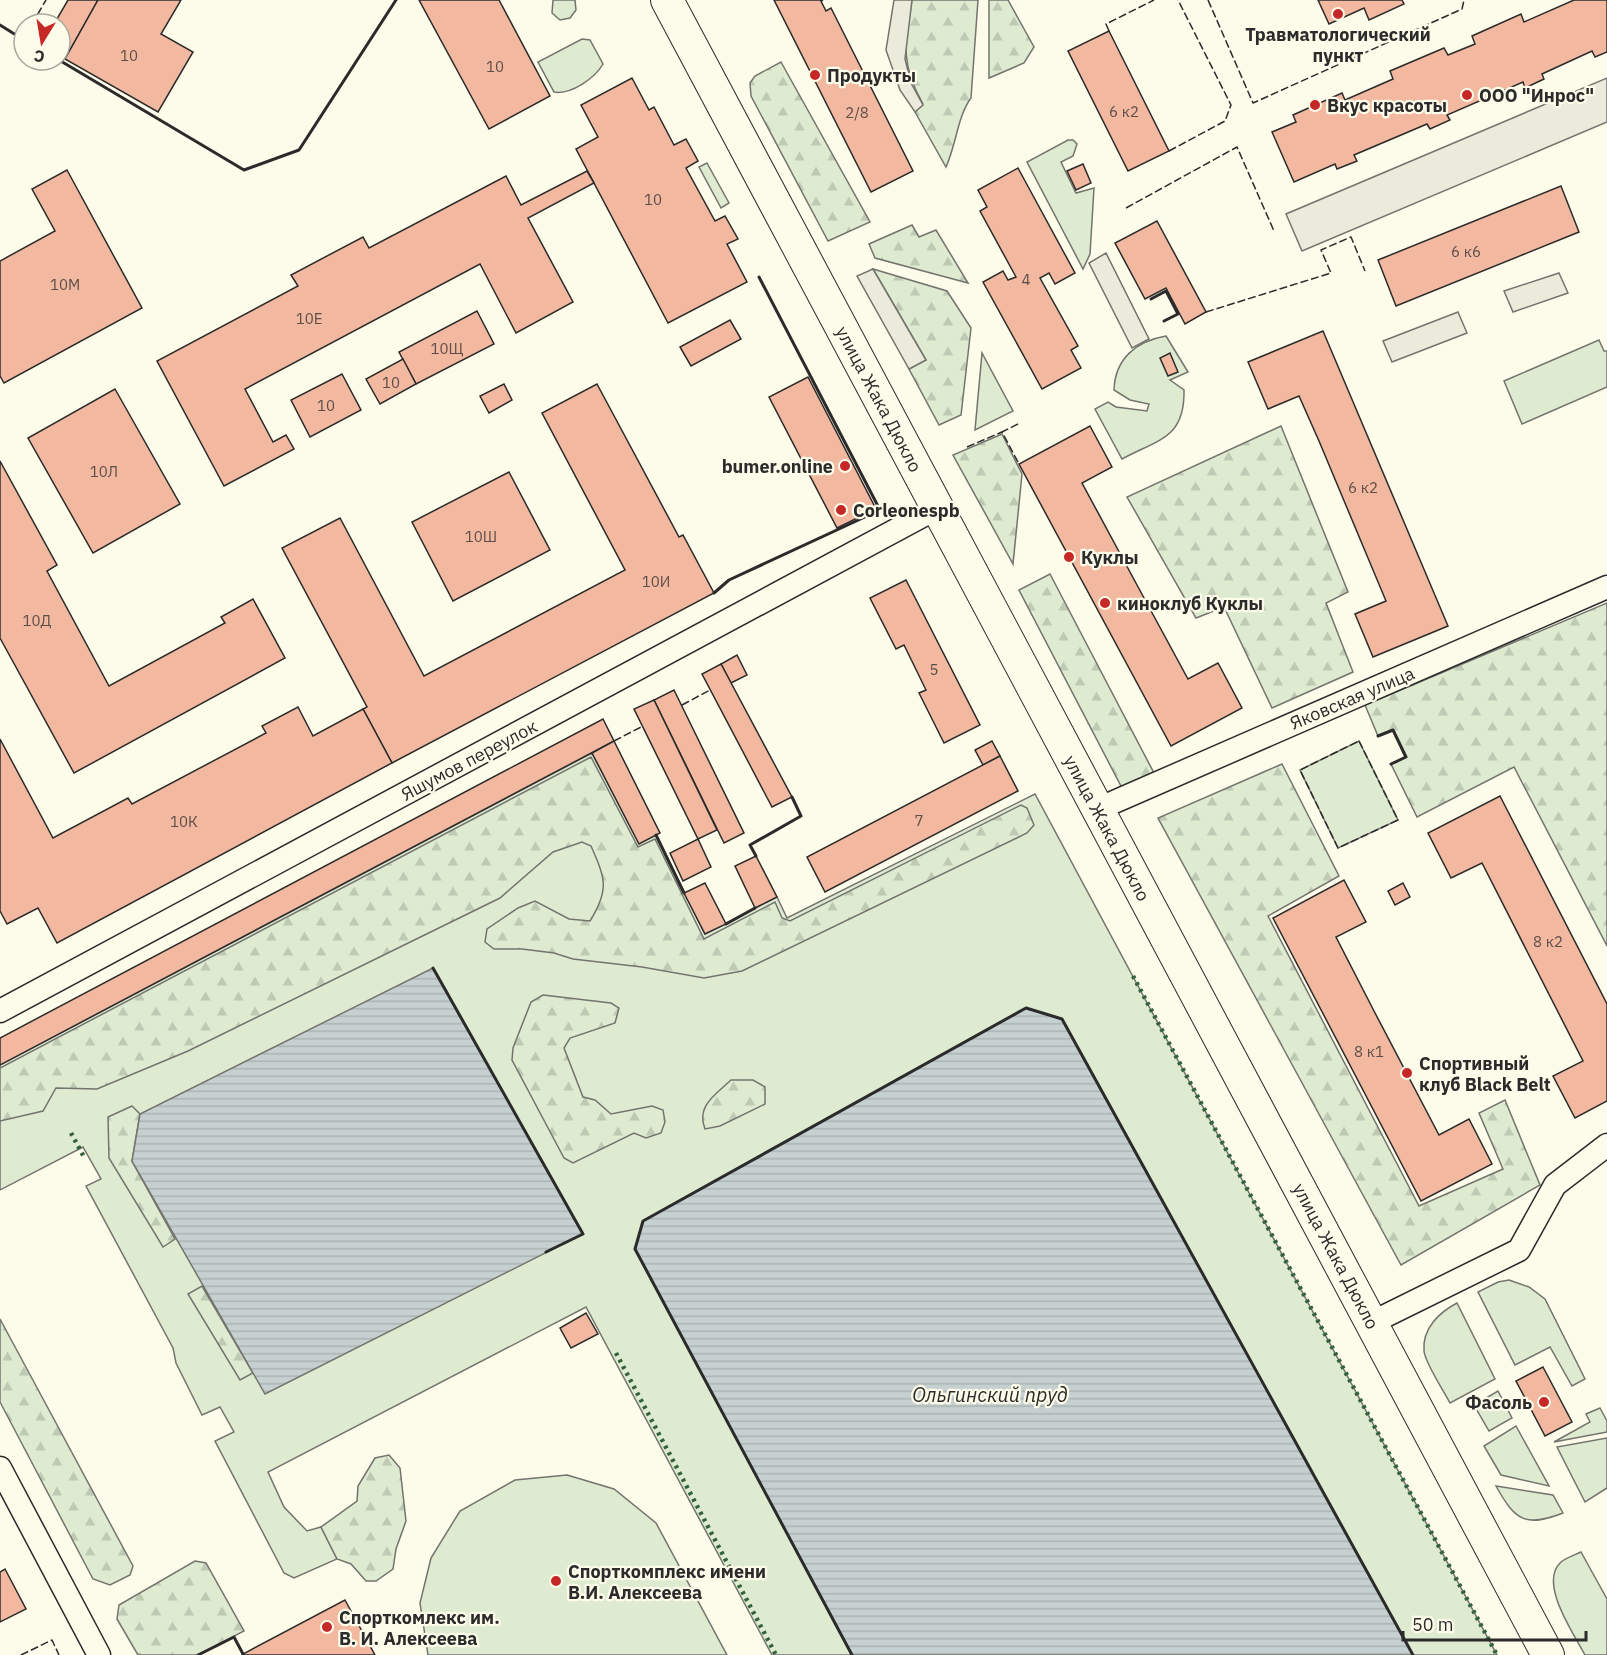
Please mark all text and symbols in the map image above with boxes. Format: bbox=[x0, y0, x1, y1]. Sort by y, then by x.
marker: Травматологический пункт bbox=[1331, 7, 1345, 21]
north arrow bbox=[12, 12, 72, 72]
place label: Травматологический пункт bbox=[1245, 23, 1431, 67]
text: С bbox=[32, 46, 46, 68]
house number: 10 bbox=[120, 46, 138, 65]
house number: 10 bbox=[486, 57, 504, 76]
place label: Продукты bbox=[827, 64, 916, 87]
marker: Продукты bbox=[808, 68, 822, 82]
place label: ООО "Инрос" bbox=[1479, 84, 1594, 107]
marker: ООО "Инрос" bbox=[1460, 88, 1474, 102]
place label: Вкус красоты bbox=[1327, 94, 1447, 117]
marker: Вкус красоты bbox=[1308, 98, 1322, 112]
house number: 6 к2 bbox=[1109, 102, 1139, 121]
house number: 2/8 bbox=[845, 103, 869, 122]
house number: 10 bbox=[644, 190, 662, 209]
house number: 6 к6 bbox=[1451, 242, 1481, 261]
house number: 4 bbox=[1021, 270, 1031, 289]
house number: 10М bbox=[50, 275, 80, 294]
house number: 10Е bbox=[296, 309, 322, 328]
street label: улица Жака Дюкло bbox=[831, 322, 927, 476]
house number: 10Щ bbox=[431, 339, 464, 358]
house number: 10 bbox=[382, 373, 400, 392]
house number: 10 bbox=[317, 396, 335, 415]
place label: bumer.online bbox=[722, 455, 833, 478]
marker: bumer.online bbox=[838, 459, 852, 473]
house number: 10Л bbox=[90, 462, 118, 481]
house number: 6 к2 bbox=[1348, 478, 1378, 497]
place label: Corleonespb bbox=[853, 499, 960, 522]
marker: Corleonespb bbox=[834, 503, 848, 517]
house number: 10Ш bbox=[465, 527, 497, 546]
place label: Куклы bbox=[1081, 546, 1139, 569]
marker: Куклы bbox=[1062, 550, 1076, 564]
house number: 10И bbox=[642, 572, 670, 591]
place label: киноклуб Куклы bbox=[1117, 592, 1263, 615]
marker: киноклуб Куклы bbox=[1098, 596, 1112, 610]
house number: 10Д bbox=[23, 611, 52, 630]
house number: 5 bbox=[929, 660, 939, 679]
street label: Яковская улица bbox=[1286, 661, 1418, 735]
street label: Яшумов переулок bbox=[397, 714, 541, 806]
street label: улица Жака Дюкло bbox=[1059, 751, 1155, 905]
house number: 7 bbox=[914, 811, 924, 830]
house number: 10К bbox=[170, 812, 198, 831]
house number: 8 к2 bbox=[1533, 932, 1563, 951]
house number: 8 к1 bbox=[1354, 1042, 1384, 1061]
place label: Спортивный клуб Black Belt bbox=[1419, 1052, 1551, 1096]
marker: Спортивный клуб Black Belt bbox=[1400, 1066, 1414, 1080]
street label: улица Жака Дюкло bbox=[1288, 1179, 1384, 1333]
water label: Ольгинский пруд bbox=[912, 1381, 1068, 1408]
place label: Фасоль bbox=[1465, 1391, 1532, 1414]
marker: Фасоль bbox=[1537, 1395, 1551, 1409]
place label: Спорткомплекс имени В.И. Алексеева bbox=[568, 1560, 766, 1604]
marker: Спорткомплекс имени В.И. Алексеева bbox=[549, 1574, 563, 1588]
scale bar bbox=[1403, 1604, 1586, 1642]
place label: Спорткомлекс им. В. И. Алексеева bbox=[339, 1606, 500, 1650]
text: 50 m bbox=[1412, 1613, 1454, 1636]
marker: Спорткомлекс им. В. И. Алексеева bbox=[320, 1620, 334, 1634]

